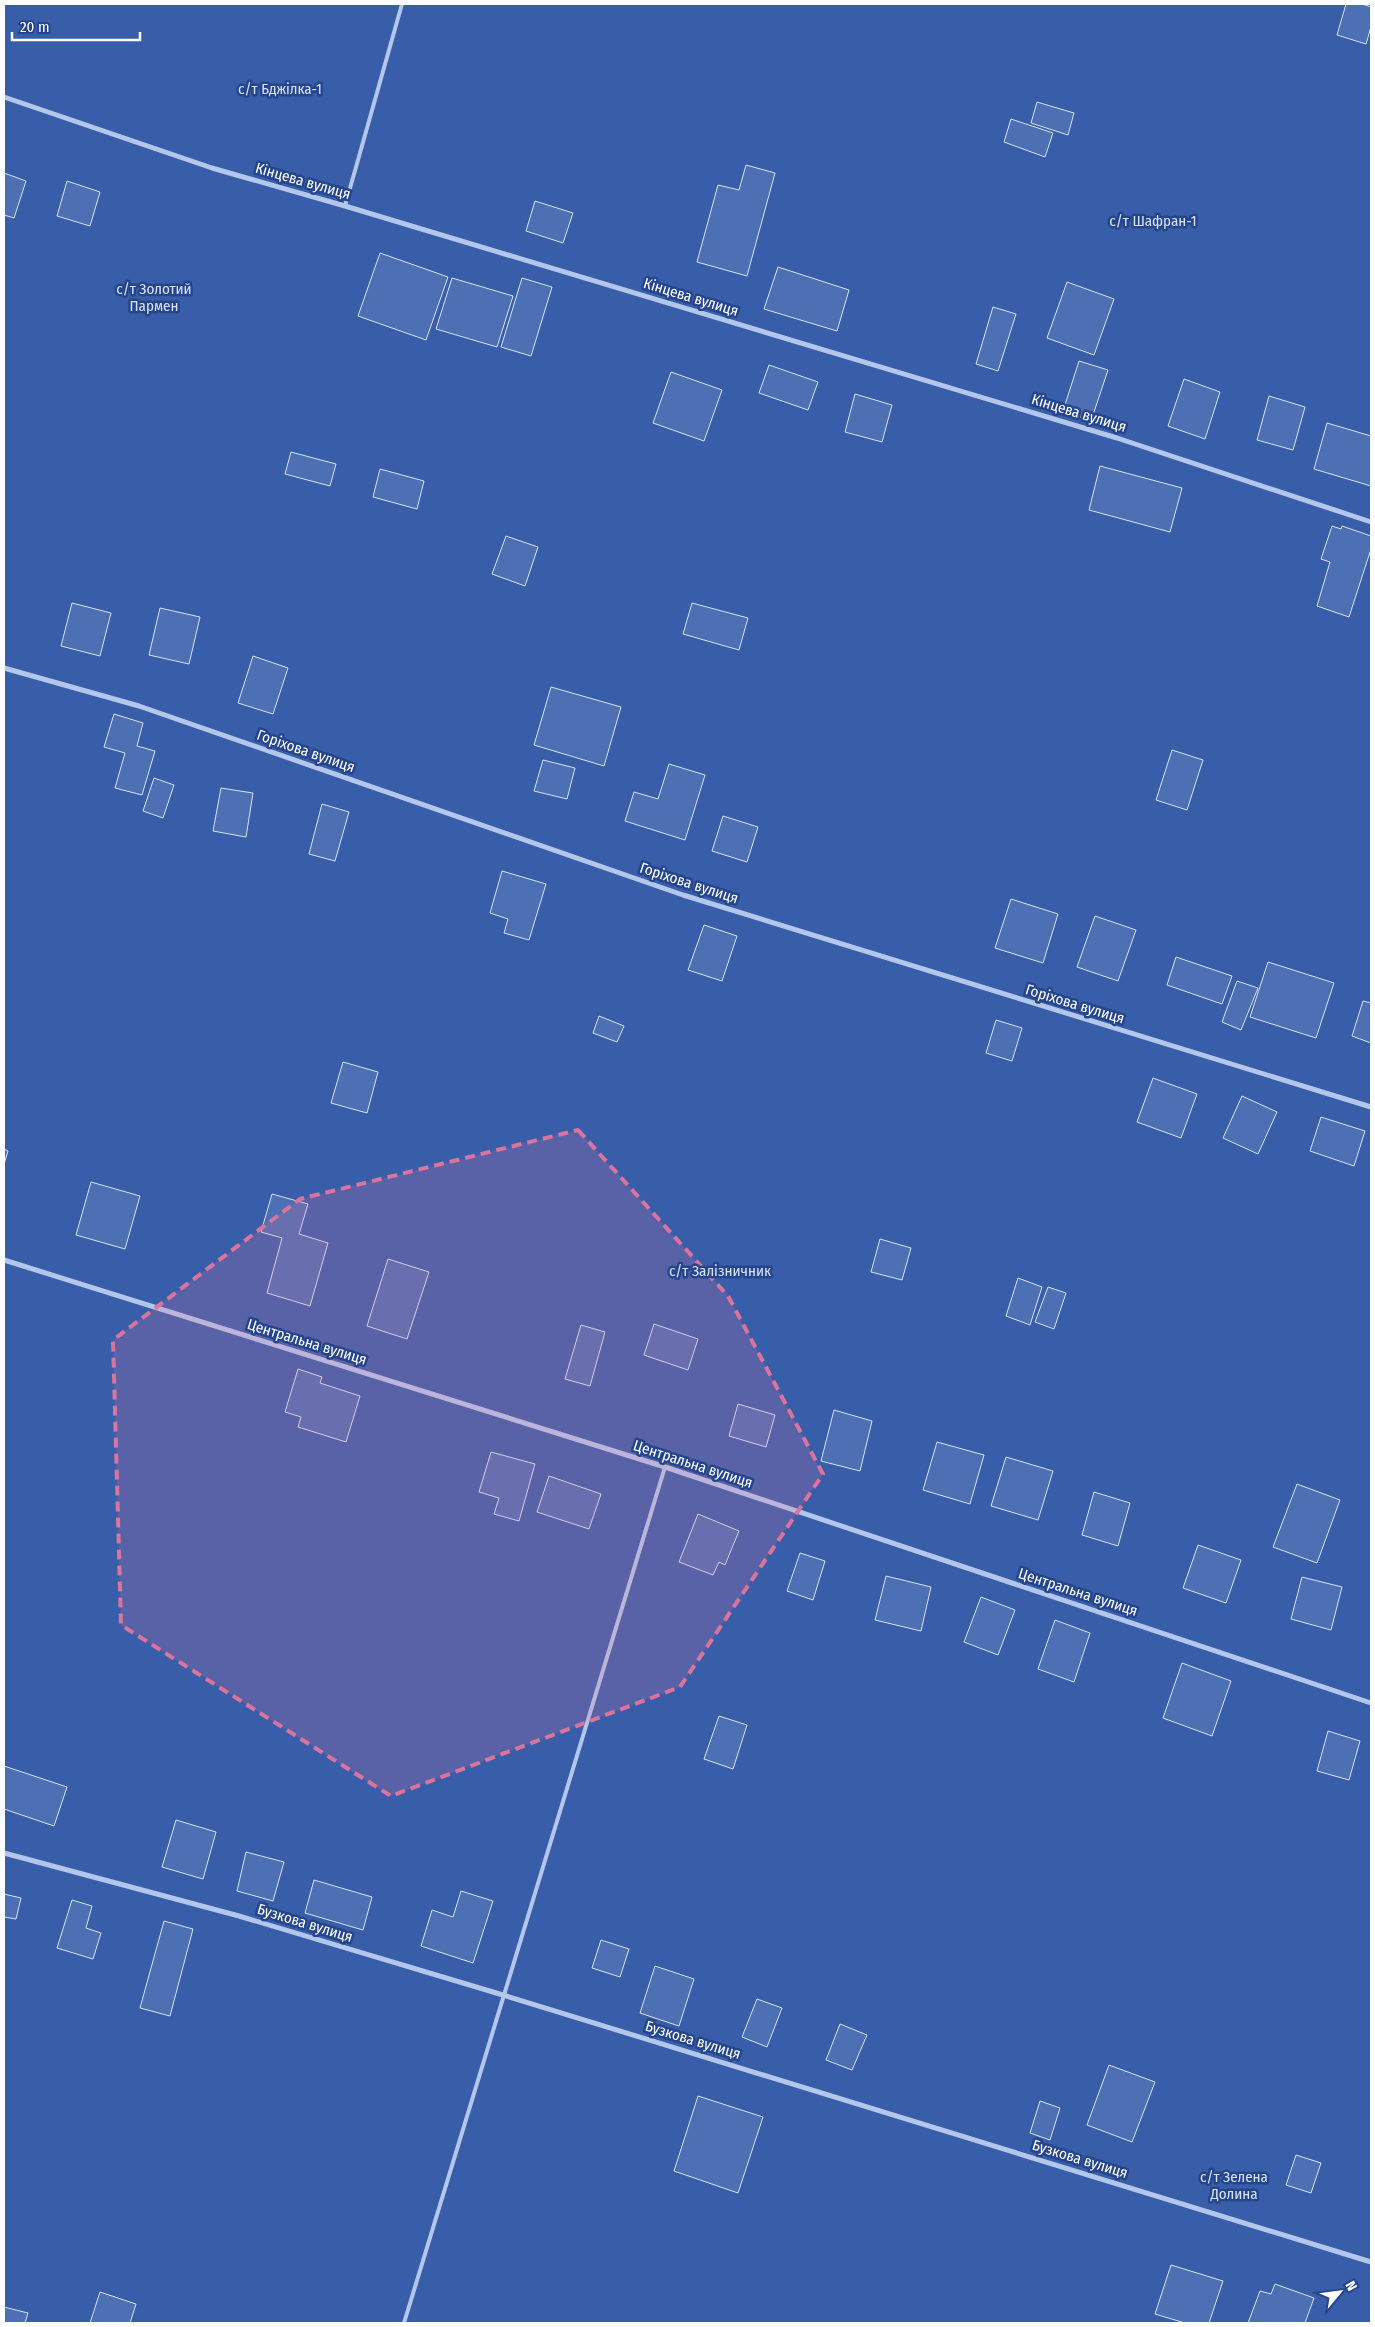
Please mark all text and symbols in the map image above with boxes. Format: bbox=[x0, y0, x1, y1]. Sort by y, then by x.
scale bar bbox=[12, 10, 140, 42]
text: 20 m bbox=[20, 18, 50, 36]
park label: с/т Бджілка-1 bbox=[238, 80, 322, 98]
street label: Кінцева вулиця bbox=[253, 159, 353, 203]
park label: с/т Шафран-1 bbox=[1109, 212, 1197, 230]
street label: Кінцева вулиця bbox=[641, 274, 741, 320]
park label: с/т Золотий Пармен bbox=[116, 280, 192, 315]
street label: Кінцева вулиця bbox=[1029, 390, 1129, 436]
street label: Горіхова вулиця bbox=[255, 726, 357, 776]
street label: Горіхова вулиця bbox=[637, 859, 741, 907]
street label: Горіхова вулиця bbox=[1023, 980, 1127, 1028]
park label: с/т Залізничник bbox=[669, 1262, 771, 1280]
street label: Центральна вулиця bbox=[245, 1315, 369, 1369]
street label: Центральна вулиця bbox=[631, 1436, 755, 1492]
street label: Центральна вулиця bbox=[1016, 1564, 1140, 1620]
street label: Бузкова вулиця bbox=[255, 1900, 355, 1946]
street label: Бузкова вулиця bbox=[643, 2017, 743, 2063]
street label: Бузкова вулиця bbox=[1030, 2136, 1130, 2182]
park label: с/т Зелена Долина bbox=[1200, 2168, 1268, 2203]
north arrow bbox=[1315, 2267, 1365, 2317]
text: N bbox=[1341, 2278, 1360, 2294]

